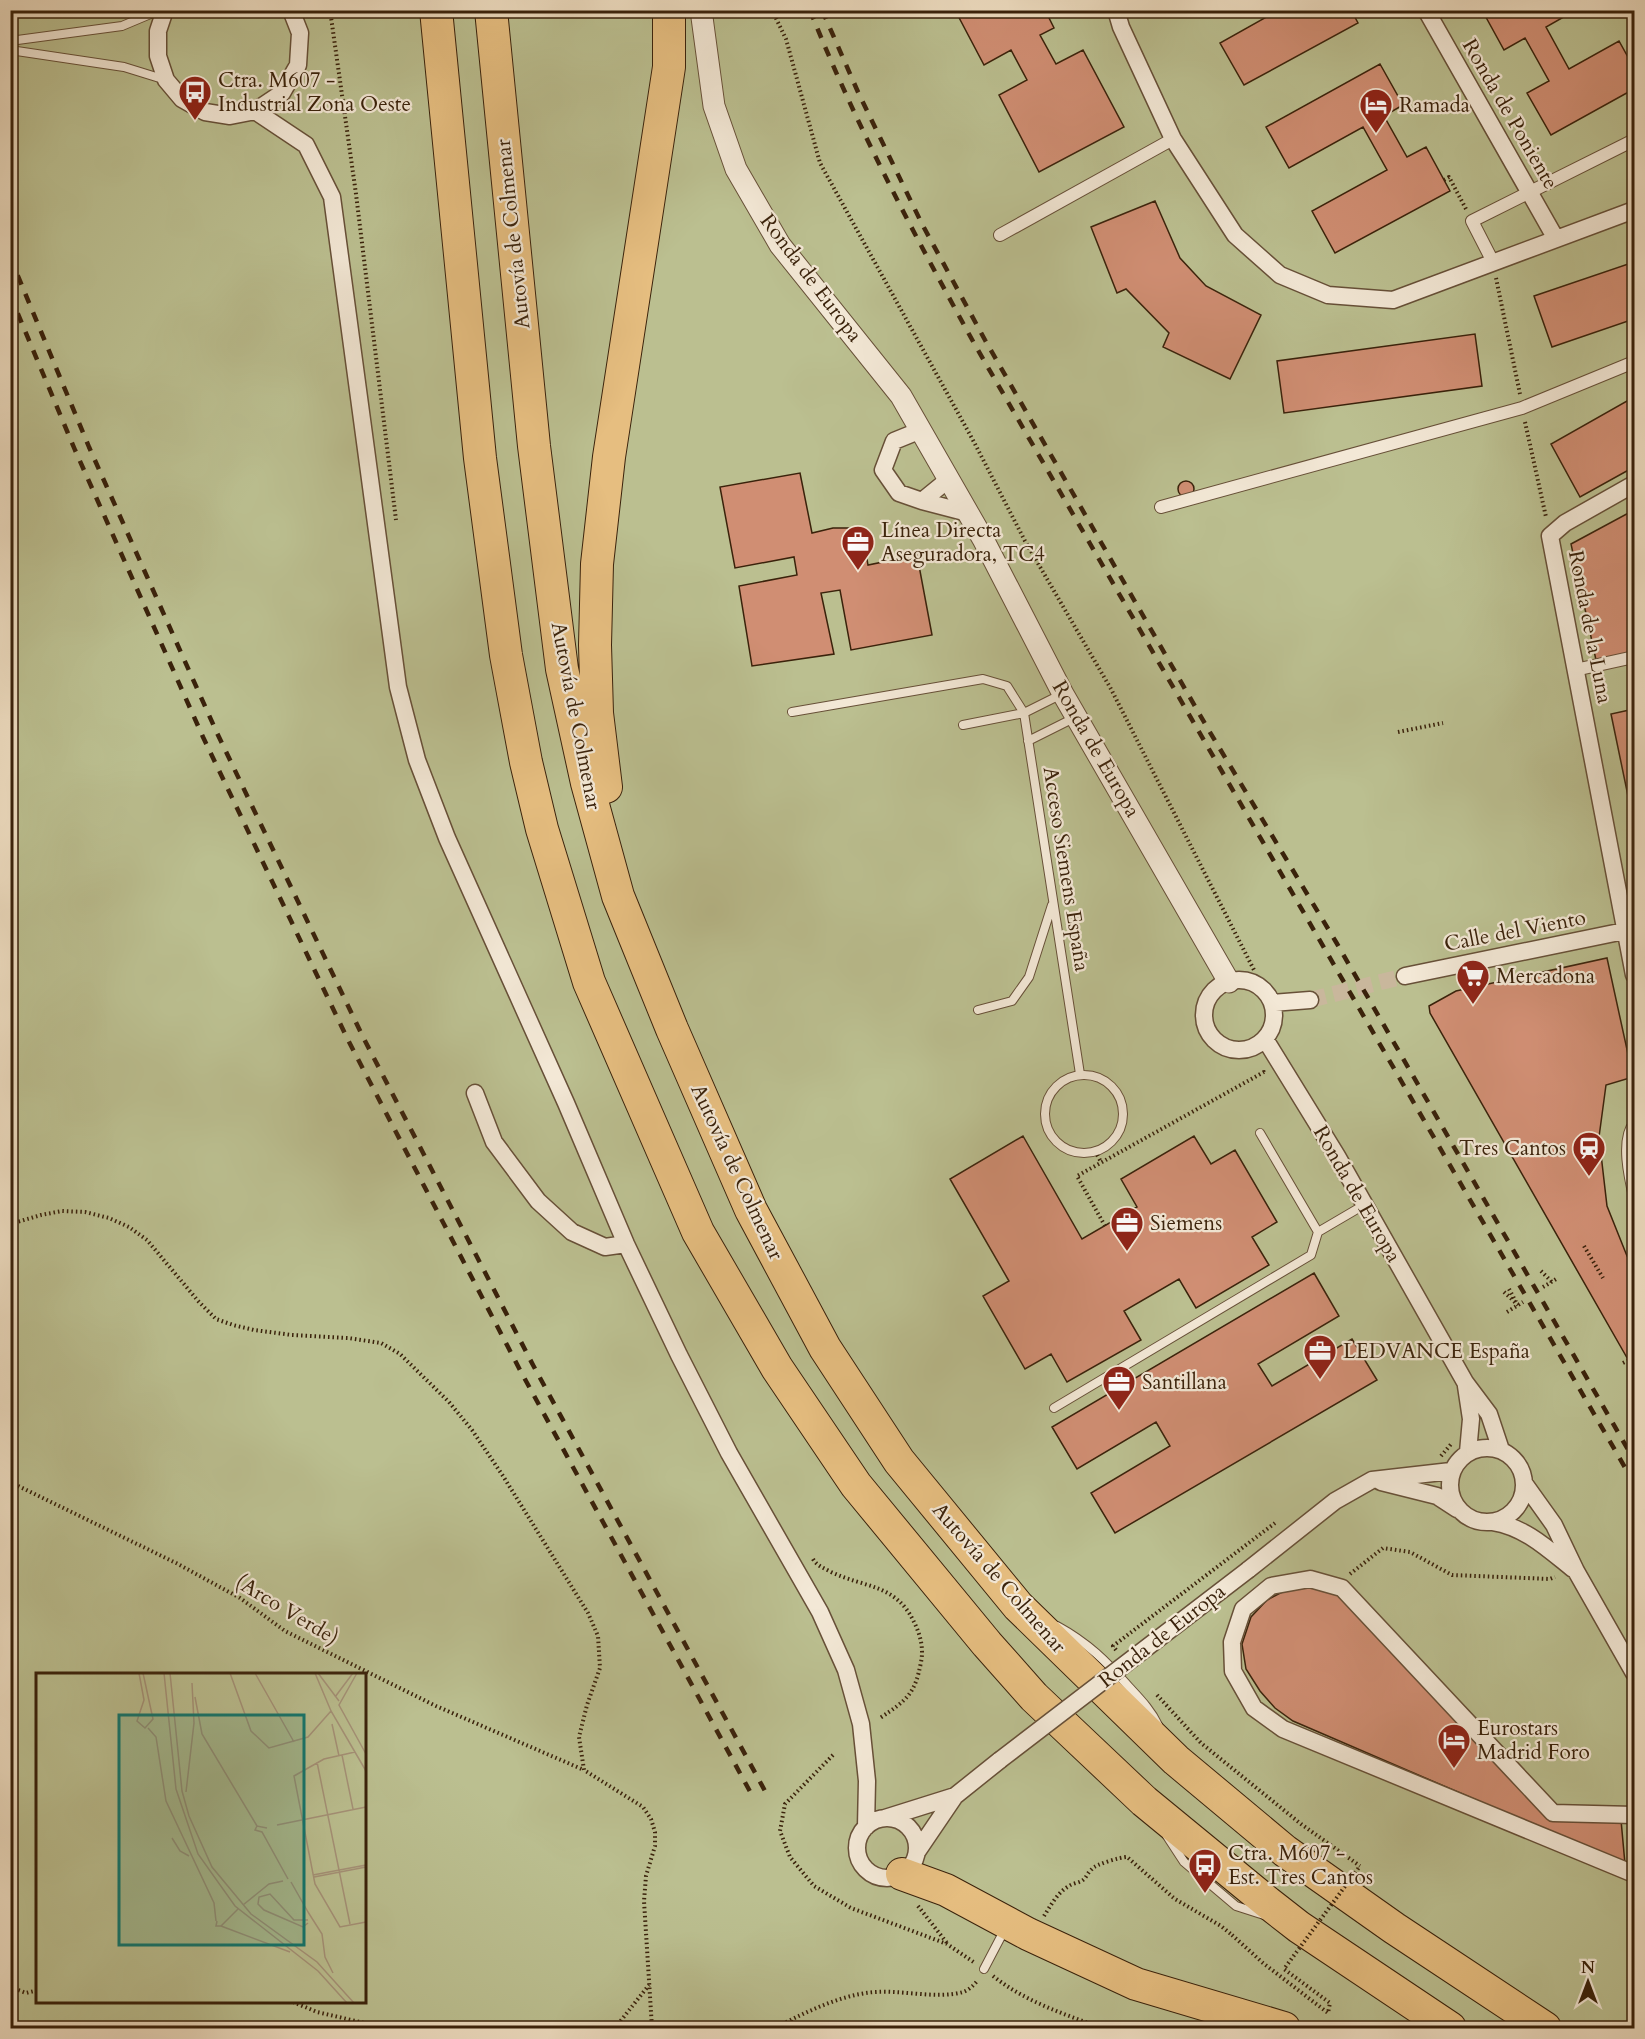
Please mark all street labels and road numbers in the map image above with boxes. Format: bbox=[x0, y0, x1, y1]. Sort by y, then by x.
street label: Ronda de Poniente bbox=[1455, 33, 1565, 195]
street label: Autovía de Colmenar bbox=[489, 137, 537, 330]
street label: Ronda de Europa bbox=[753, 208, 869, 348]
street label: Ronda de la Luna bbox=[1561, 548, 1619, 706]
street label: Autovía de Colmenar bbox=[544, 620, 608, 813]
street label: Ronda de Europa bbox=[1045, 675, 1147, 823]
street label: Acceso Siemens España bbox=[1036, 765, 1096, 973]
street label: Calle del Viento bbox=[1442, 903, 1588, 959]
street label: Autovía de Colmenar bbox=[684, 1079, 791, 1265]
street label: Ronda de Europa bbox=[1306, 1120, 1408, 1268]
street label: Autovía de Colmenar bbox=[925, 1497, 1073, 1660]
street label: (Arco Verde) bbox=[230, 1568, 344, 1652]
street label: Ronda de Europa bbox=[1092, 1577, 1232, 1695]

